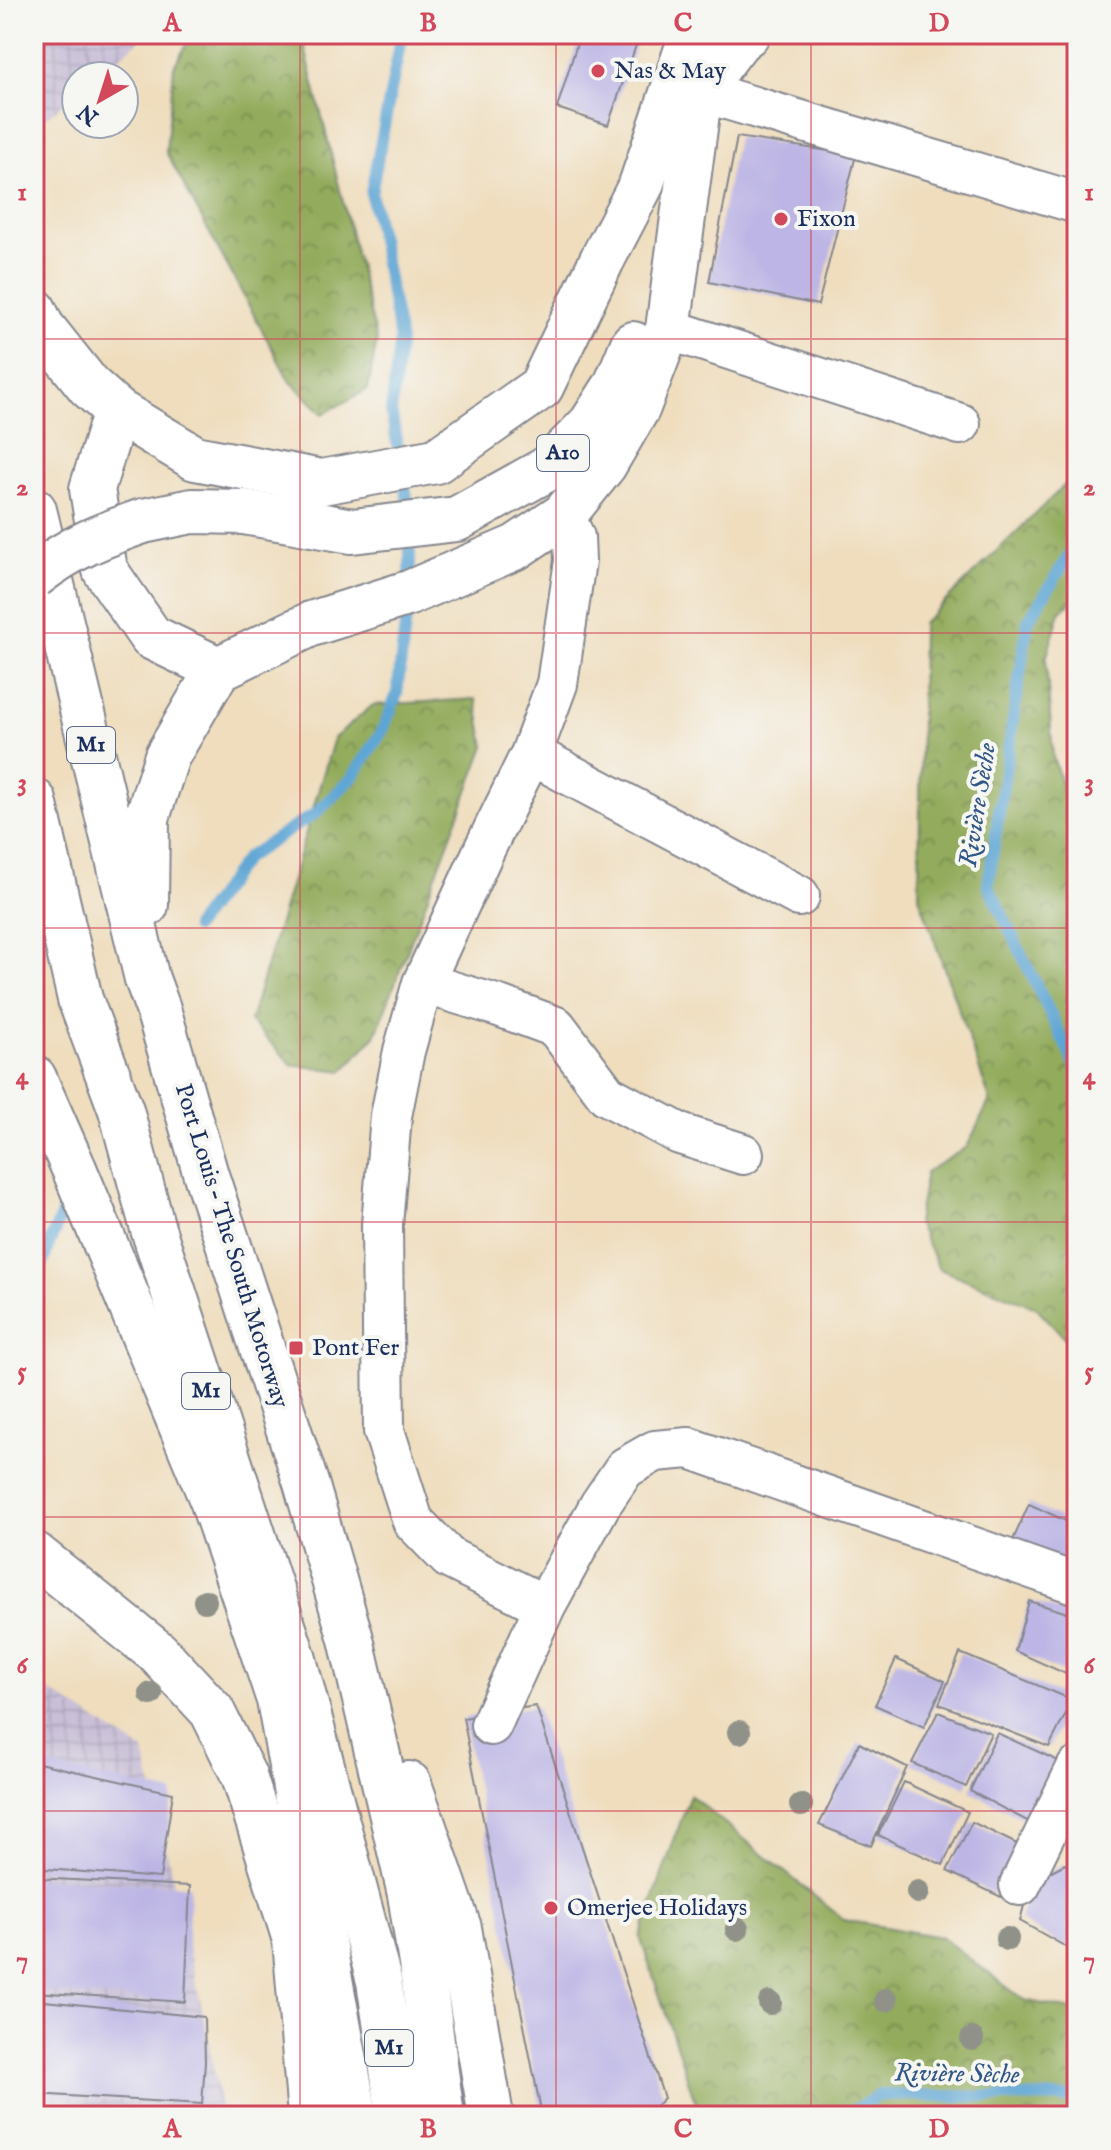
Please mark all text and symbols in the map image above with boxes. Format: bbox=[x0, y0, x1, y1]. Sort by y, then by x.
text: A bbox=[162, 7, 182, 40]
text: B bbox=[419, 7, 437, 40]
text: C bbox=[674, 7, 693, 40]
text: D bbox=[929, 7, 950, 40]
place label: Nas & May bbox=[614, 56, 726, 87]
north arrow bbox=[60, 60, 140, 140]
marker: Nas & May bbox=[589, 62, 607, 80]
text: N bbox=[72, 97, 106, 131]
text: 1 bbox=[17, 176, 27, 209]
text: 1 bbox=[1084, 176, 1094, 209]
place label: Fixon bbox=[797, 204, 856, 235]
marker: Fixon bbox=[772, 210, 790, 228]
road number: A10 bbox=[537, 435, 589, 471]
text: 2 bbox=[16, 471, 28, 504]
text: 2 bbox=[1083, 471, 1095, 504]
road number: M1 bbox=[67, 727, 115, 763]
water label: Rivière Sèche bbox=[952, 740, 1004, 869]
text: 3 bbox=[17, 766, 27, 799]
text: 3 bbox=[1084, 766, 1094, 799]
text: 4 bbox=[16, 1060, 30, 1093]
text: 4 bbox=[1083, 1060, 1097, 1093]
street label: Port Louis – The South Motorway bbox=[167, 1080, 295, 1412]
place label: Pont Fer bbox=[312, 1333, 400, 1364]
marker: Pont Fer bbox=[287, 1339, 305, 1357]
text: 5 bbox=[17, 1355, 27, 1388]
text: 5 bbox=[1084, 1355, 1094, 1388]
road number: M1 bbox=[182, 1373, 230, 1409]
text: 6 bbox=[17, 1649, 29, 1682]
text: 6 bbox=[1084, 1649, 1096, 1682]
place label: Omerjee Holidays bbox=[567, 1893, 747, 1924]
marker: Omerjee Holidays bbox=[542, 1899, 560, 1917]
text: 7 bbox=[16, 1944, 28, 1977]
text: 7 bbox=[1083, 1944, 1095, 1977]
road number: M1 bbox=[365, 2030, 413, 2066]
water label: Rivière Sèche bbox=[894, 2056, 1020, 2092]
text: A bbox=[162, 2113, 182, 2146]
text: B bbox=[419, 2113, 437, 2146]
text: C bbox=[674, 2113, 693, 2146]
text: D bbox=[929, 2113, 950, 2146]

